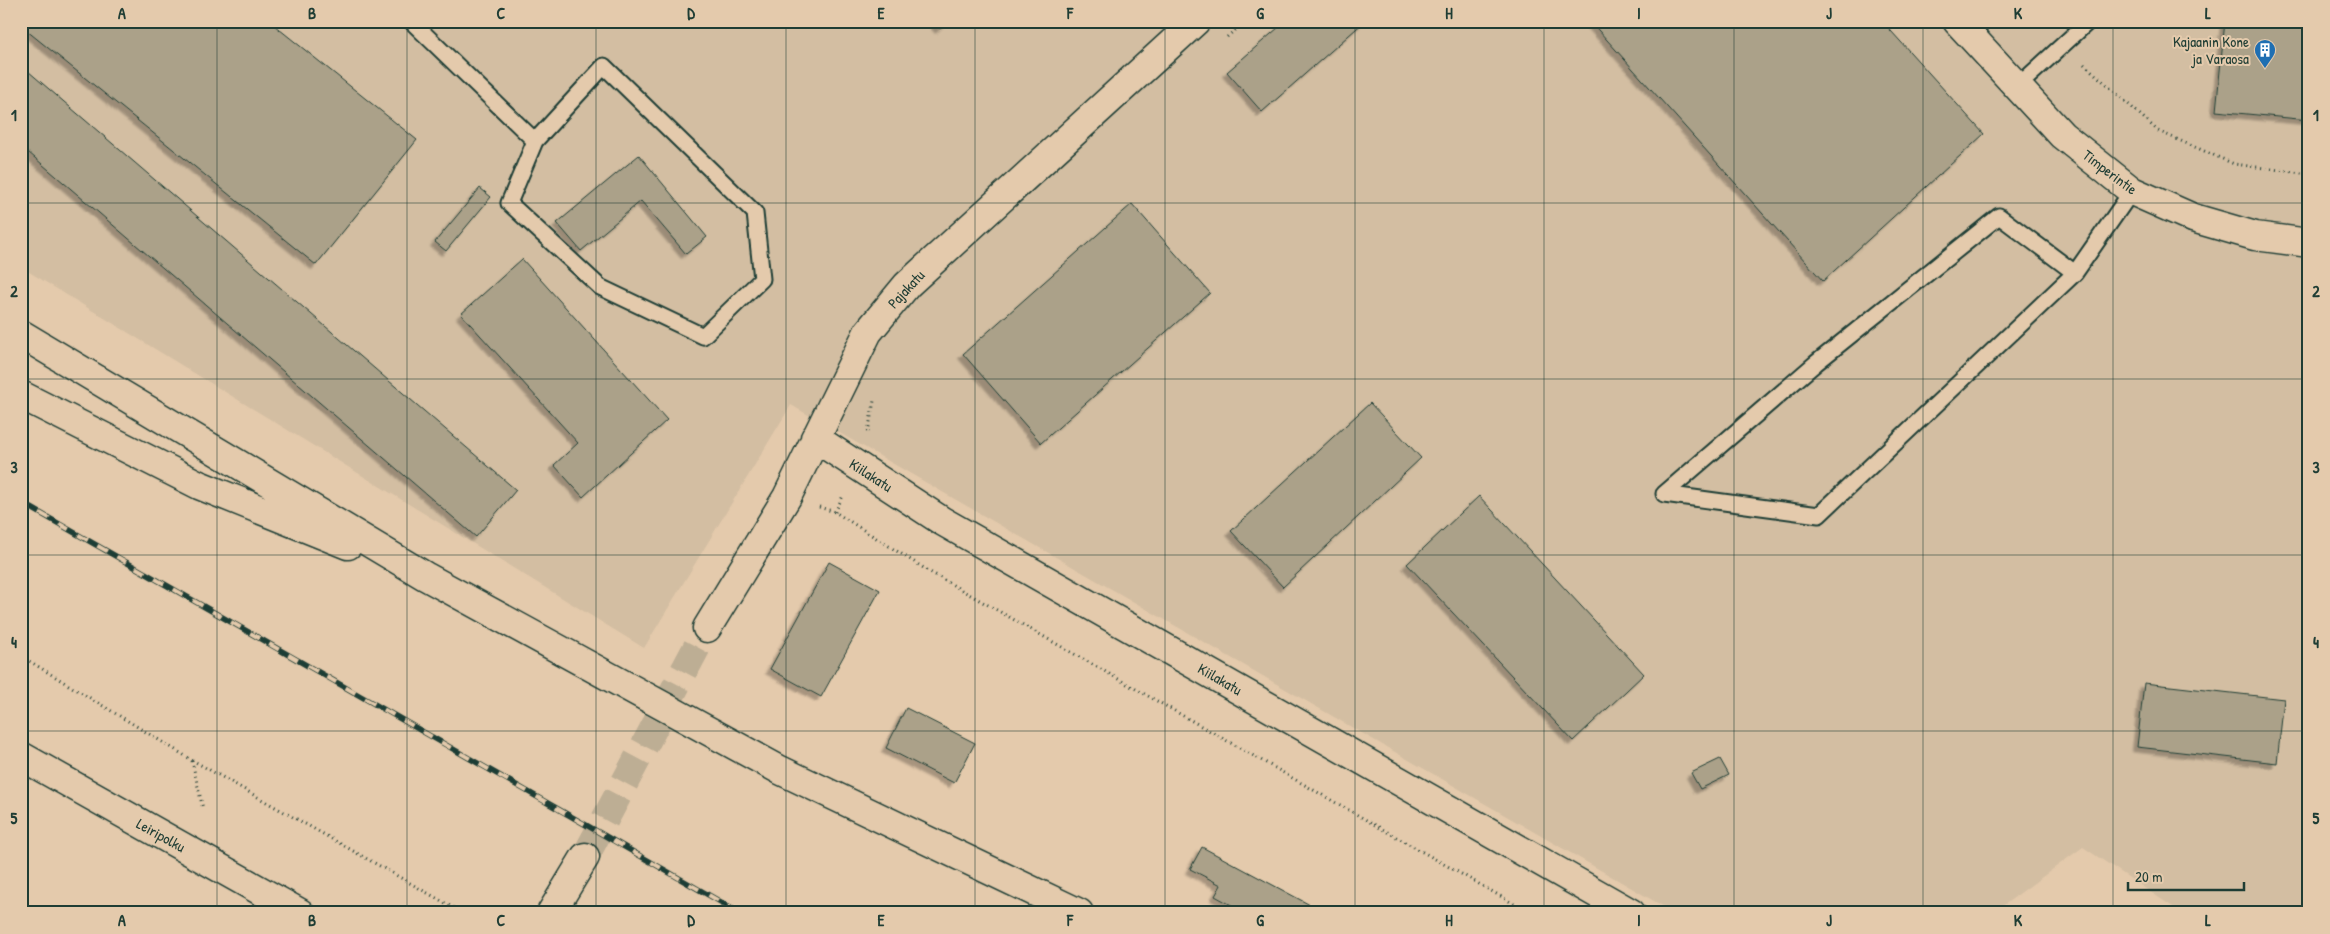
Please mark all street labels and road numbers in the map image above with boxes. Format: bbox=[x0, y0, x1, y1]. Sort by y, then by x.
street label: Timperintie bbox=[2078, 145, 2142, 199]
street label: Pajakatu bbox=[883, 265, 929, 313]
street label: Kiilakatu bbox=[845, 453, 897, 497]
street label: Kiilakatu bbox=[1194, 658, 1246, 700]
street label: Leiripolku bbox=[133, 813, 189, 857]

